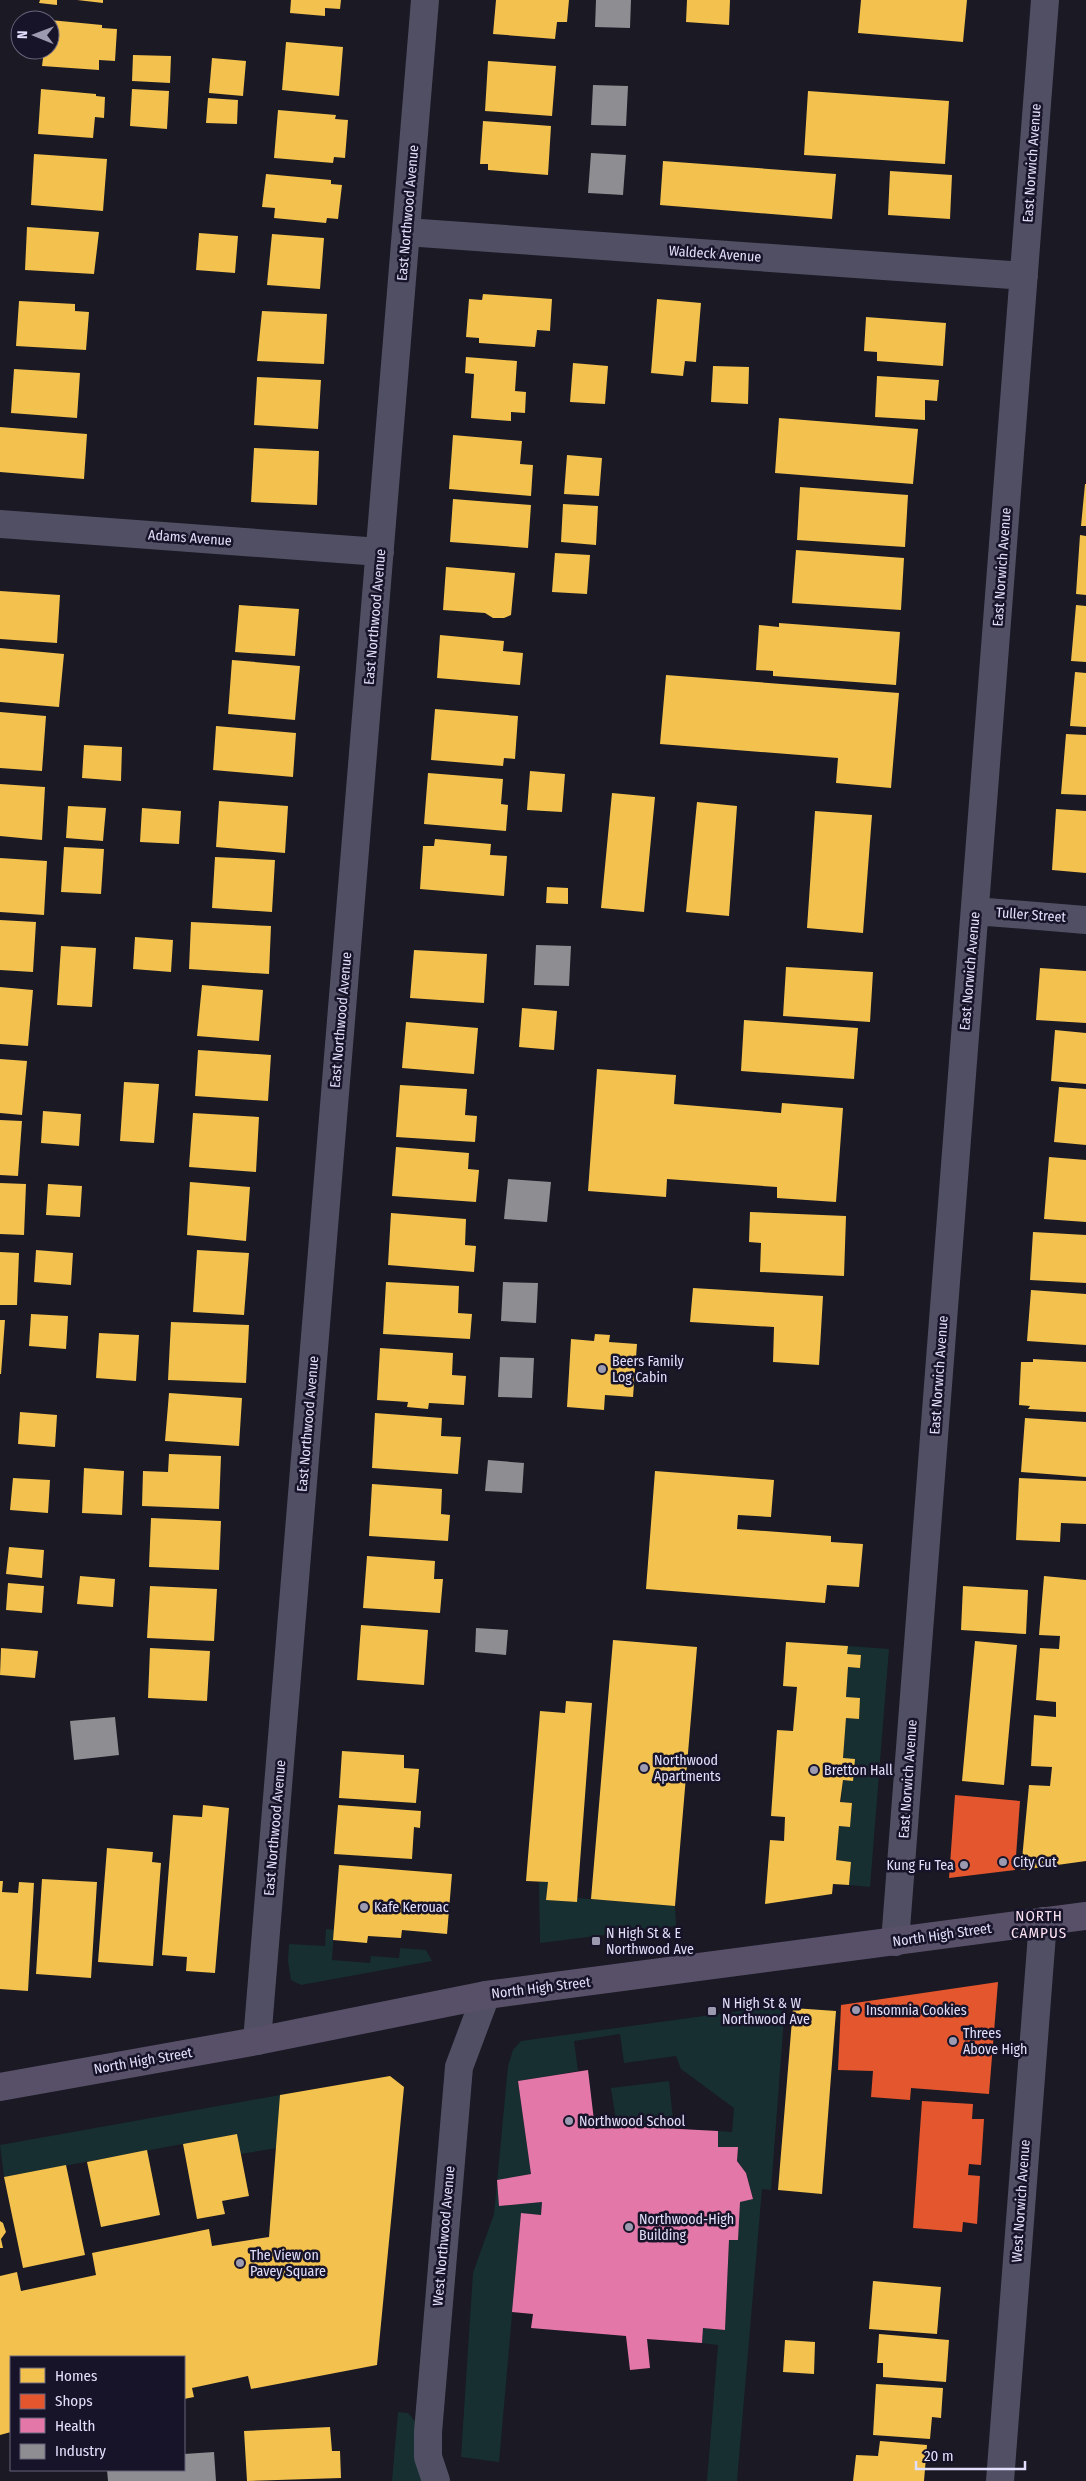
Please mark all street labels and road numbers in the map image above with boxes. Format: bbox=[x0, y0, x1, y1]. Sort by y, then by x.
street label: East Norwich Avenue bbox=[1019, 103, 1045, 223]
street label: East Northwood Avenue bbox=[394, 144, 422, 282]
street label: Waldeck Avenue bbox=[668, 242, 762, 266]
street label: East Norwich Avenue bbox=[989, 507, 1015, 627]
street label: Adams Avenue bbox=[148, 527, 232, 549]
street label: East Northwood Avenue bbox=[361, 548, 389, 686]
street label: Tuller Street bbox=[995, 904, 1067, 926]
street label: East Norwich Avenue bbox=[956, 911, 984, 1031]
street label: East Northwood Avenue bbox=[327, 951, 355, 1089]
street label: East Norwich Avenue bbox=[926, 1315, 952, 1435]
street label: East Northwood Avenue bbox=[294, 1355, 322, 1493]
street label: East Norwich Avenue bbox=[895, 1719, 921, 1839]
street label: East Northwood Avenue bbox=[261, 1759, 289, 1897]
street label: North High Street bbox=[891, 1920, 993, 1950]
street label: North High Street bbox=[490, 1973, 592, 2003]
street label: North High Street bbox=[92, 2044, 194, 2078]
street label: West Norwich Avenue bbox=[1008, 2139, 1034, 2263]
street label: West Northwood Avenue bbox=[429, 2165, 459, 2307]

